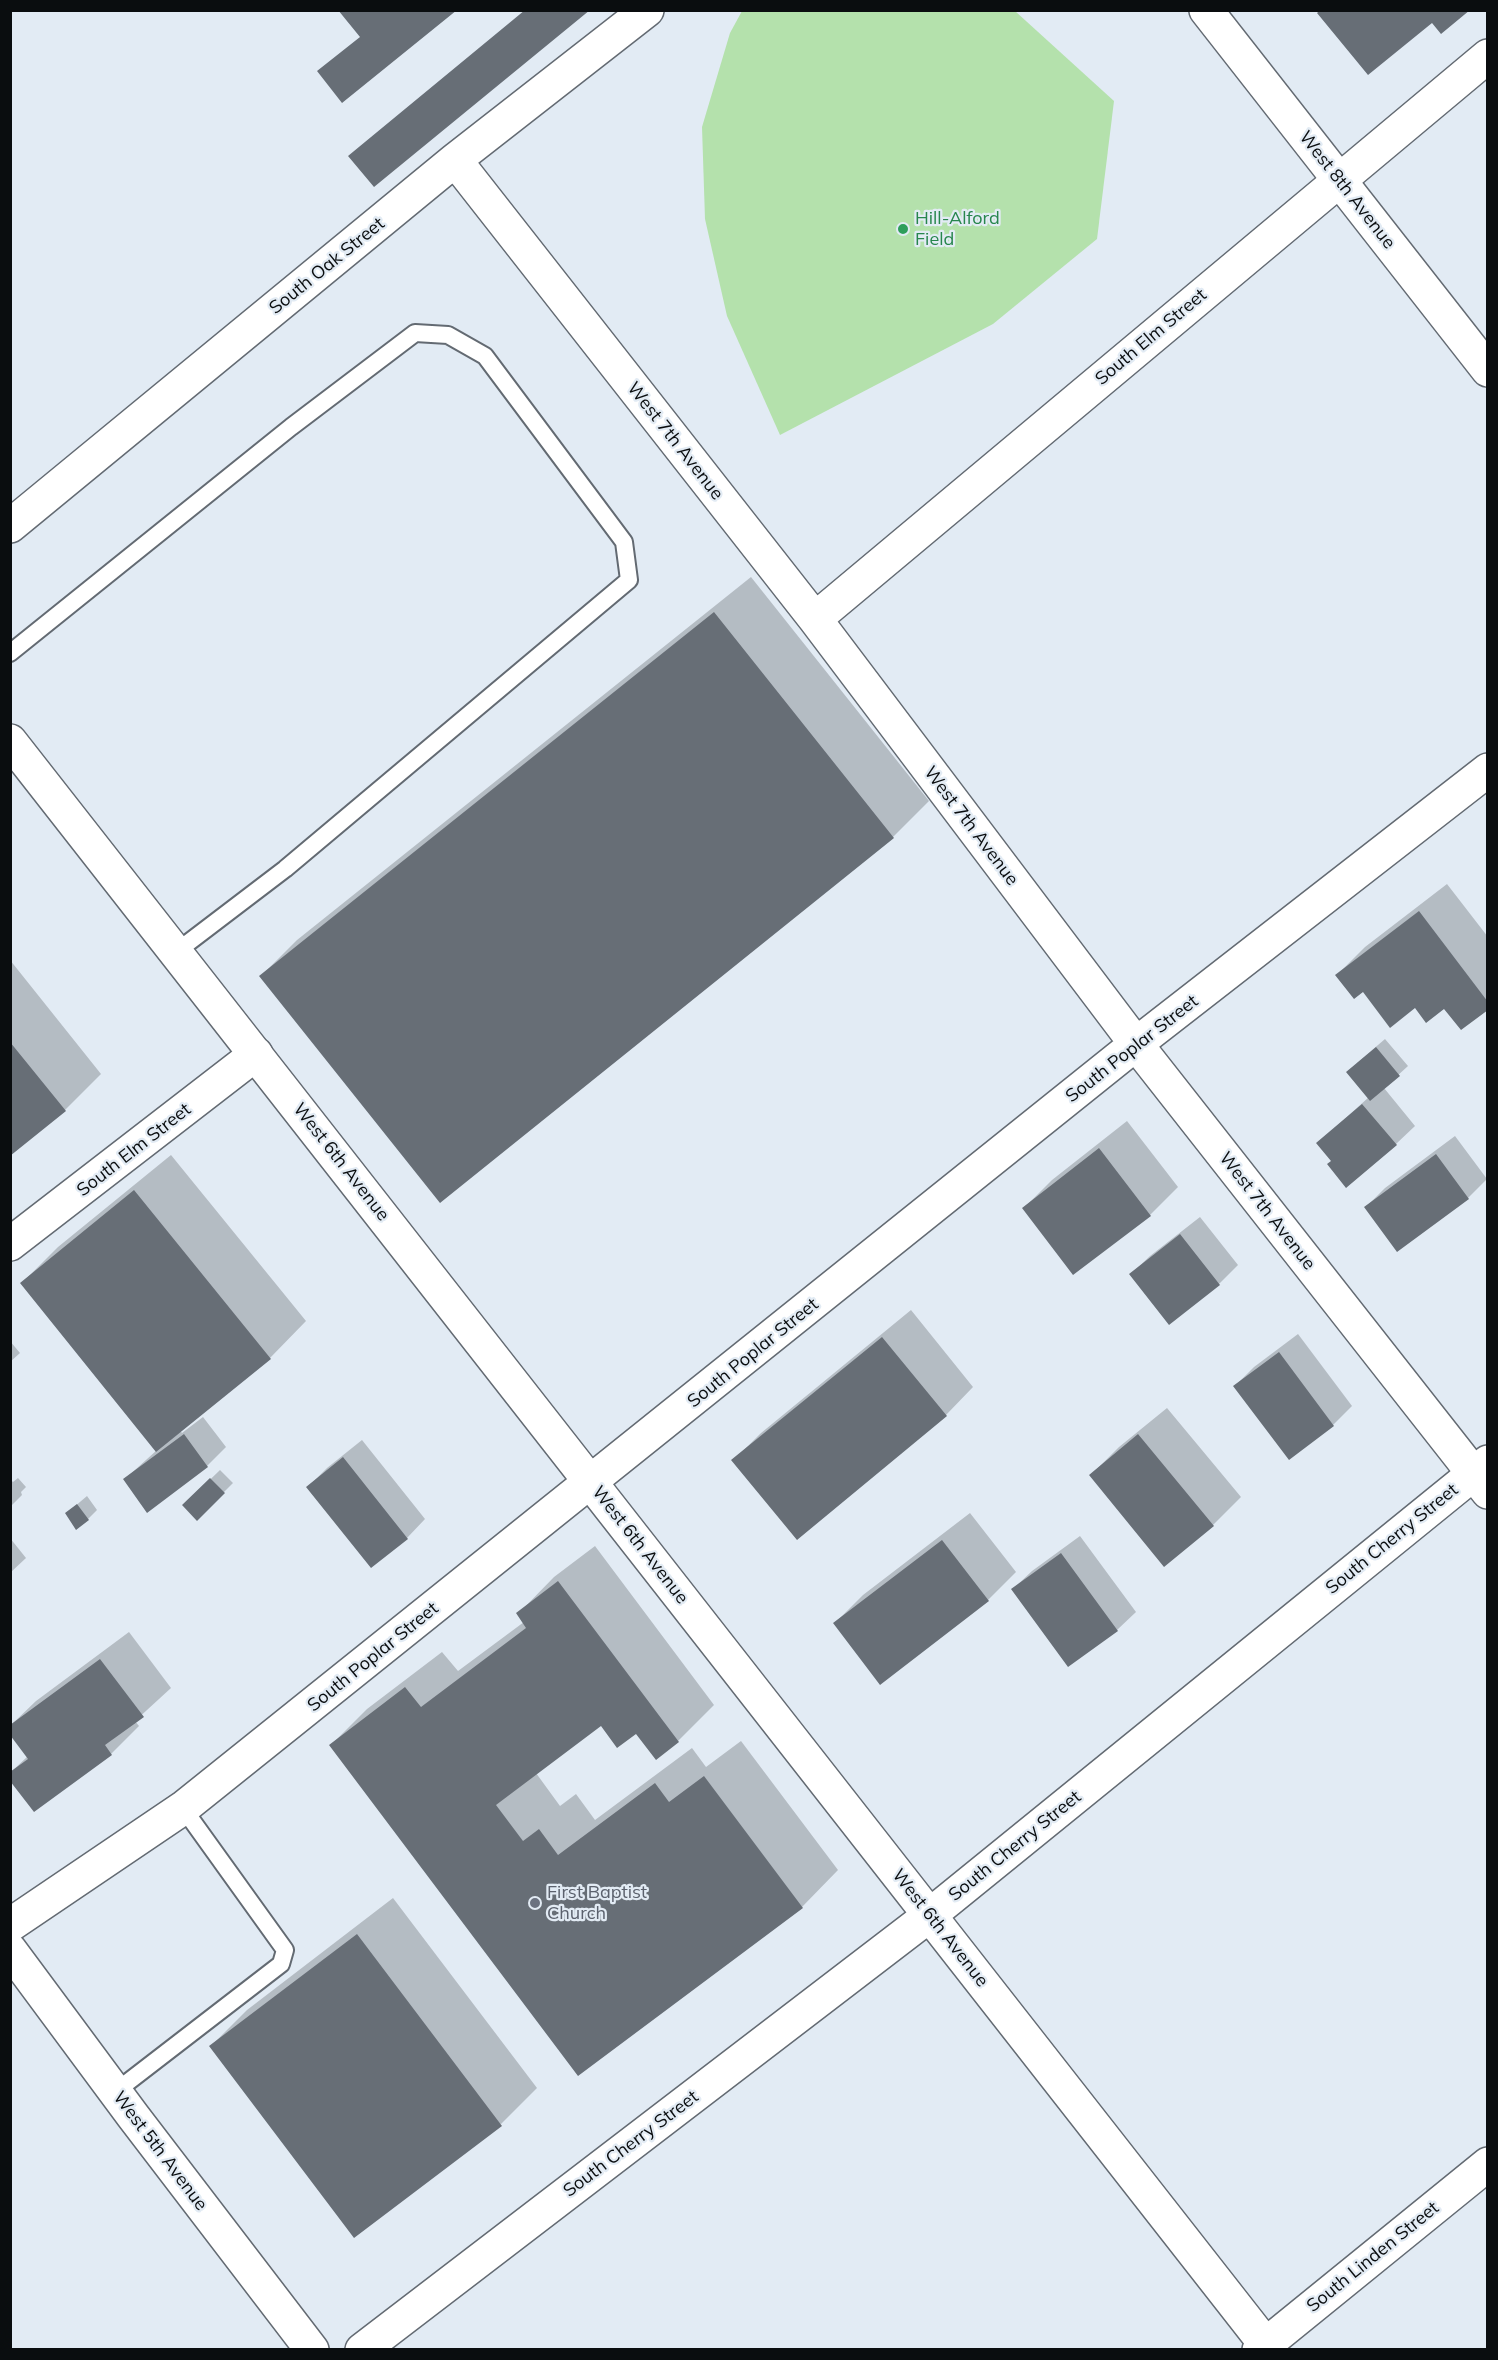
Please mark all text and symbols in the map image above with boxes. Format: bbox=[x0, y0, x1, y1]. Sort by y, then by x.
street label: West 8th Avenue bbox=[1294, 127, 1400, 253]
place label: Hill-Alford Field bbox=[915, 208, 1000, 250]
street label: South Oak Street bbox=[265, 213, 389, 319]
marker: Hill-Alford Field bbox=[896, 222, 910, 236]
street label: South Elm Street bbox=[1091, 284, 1211, 390]
street label: West 7th Avenue bbox=[622, 378, 728, 504]
street label: West 7th Avenue bbox=[919, 762, 1023, 890]
street label: South Poplar Street bbox=[1062, 991, 1202, 1107]
street label: South Elm Street bbox=[73, 1099, 195, 1201]
street label: West 6th Avenue bbox=[288, 1099, 394, 1225]
street label: West 7th Avenue bbox=[1214, 1148, 1320, 1274]
street label: South Poplar Street bbox=[683, 1294, 823, 1412]
street label: South Cherry Street bbox=[1322, 1479, 1462, 1599]
street label: West 6th Avenue bbox=[587, 1482, 693, 1608]
street label: South Poplar Street bbox=[303, 1598, 443, 1716]
street label: South Cherry Street bbox=[945, 1786, 1085, 1906]
street label: West 6th Avenue bbox=[887, 1865, 993, 1991]
place label: First Baptist Church bbox=[547, 1882, 647, 1924]
marker: First Baptist Church bbox=[528, 1896, 542, 1910]
street label: South Cherry Street bbox=[559, 2086, 703, 2202]
street label: West 5th Avenue bbox=[108, 2087, 212, 2215]
street label: South Linden Street bbox=[1303, 2197, 1443, 2317]

